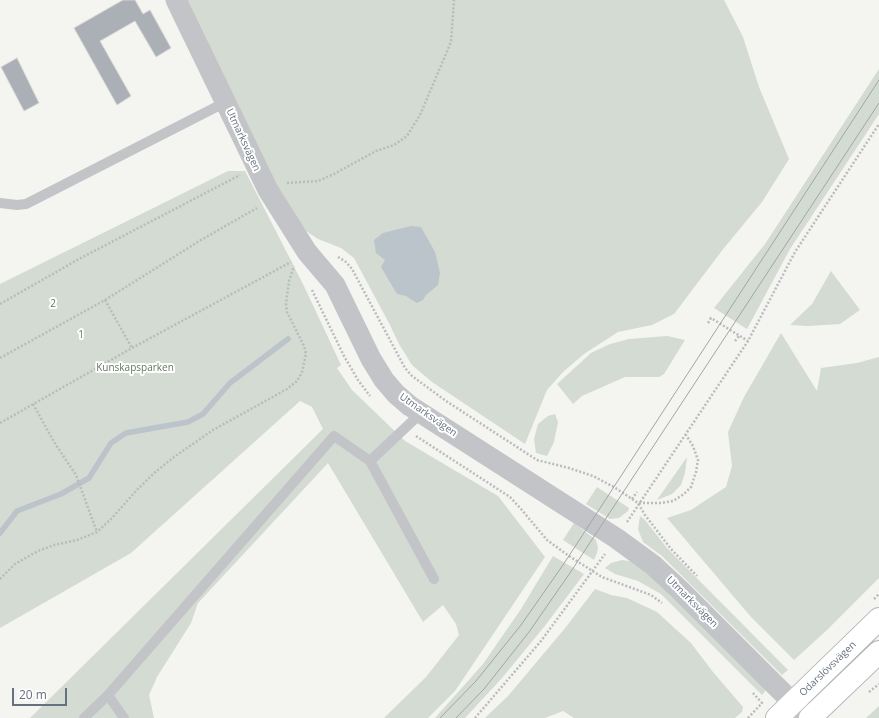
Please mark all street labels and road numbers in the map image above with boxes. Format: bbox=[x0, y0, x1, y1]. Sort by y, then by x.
street label: Utmarksvägen bbox=[223, 107, 263, 173]
street label: Utmarksvägen bbox=[397, 391, 459, 439]
street label: Utmarksvägen bbox=[664, 574, 720, 630]
street label: Odarslövsvägen bbox=[797, 639, 859, 699]

